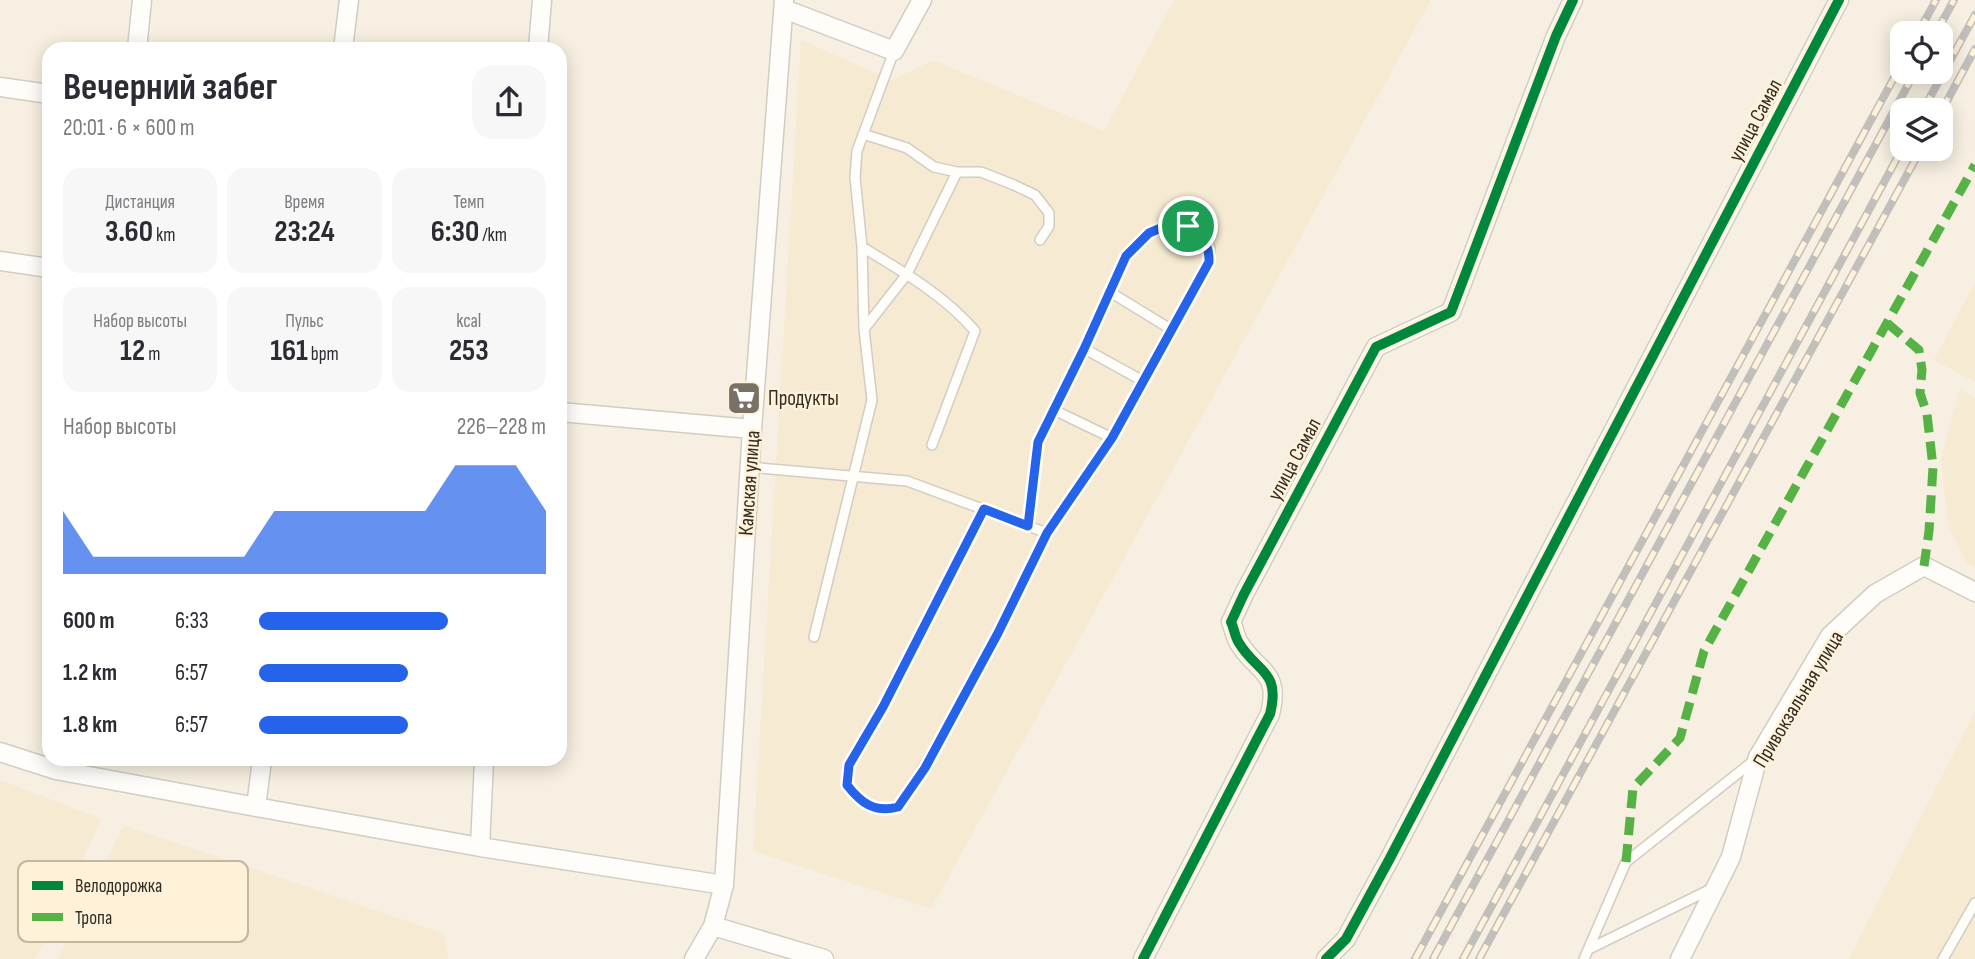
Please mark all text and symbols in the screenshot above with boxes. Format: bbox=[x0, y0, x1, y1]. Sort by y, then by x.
map controls bbox=[1890, 21, 1953, 161]
button: locate bbox=[1890, 21, 1953, 84]
text: Вечерний забег bbox=[63, 65, 277, 110]
button: share bbox=[472, 65, 546, 139]
street label: улица Самал bbox=[1723, 75, 1788, 166]
button: layers bbox=[1890, 98, 1953, 161]
text: 20:01 · 6 × 600 m bbox=[63, 114, 195, 142]
text: Дистанция bbox=[105, 191, 175, 214]
text: Время bbox=[284, 191, 325, 214]
text: Темп bbox=[453, 191, 484, 214]
pin bbox=[1158, 196, 1218, 256]
icon: arrive bbox=[1169, 207, 1207, 245]
text: 3.60 bbox=[105, 214, 153, 250]
text: 23:24 bbox=[274, 214, 335, 250]
text: 6:30 bbox=[431, 214, 479, 250]
text: km bbox=[153, 224, 175, 247]
text: /km bbox=[479, 224, 507, 247]
text: Набор высоты bbox=[93, 310, 187, 333]
text: Пульс bbox=[285, 310, 324, 333]
text: kcal bbox=[456, 310, 481, 333]
text: 12 bbox=[120, 333, 145, 369]
text: 161 bbox=[270, 333, 308, 369]
text: 253 bbox=[449, 333, 489, 369]
text: m bbox=[145, 343, 160, 366]
text: bpm bbox=[308, 343, 339, 366]
supermarket icon: Продукты bbox=[725, 379, 763, 417]
place label: Продукты bbox=[768, 386, 839, 411]
text: Набор высоты bbox=[63, 413, 176, 441]
text: 226–228 m bbox=[457, 413, 546, 441]
street label: улица Самал bbox=[1262, 414, 1327, 505]
street label: Камская улица bbox=[733, 430, 766, 536]
text: 600 m bbox=[63, 607, 115, 635]
text: 6:33 bbox=[175, 607, 209, 635]
street label: Привокзальная улица bbox=[1748, 626, 1849, 772]
text: 1.2 km bbox=[63, 659, 117, 687]
text: 6:57 bbox=[175, 659, 208, 687]
text: 1.8 km bbox=[63, 711, 117, 739]
text: 6:57 bbox=[175, 711, 208, 739]
legend bbox=[18, 861, 248, 942]
text: Велодорожка bbox=[75, 875, 162, 898]
text: Тропа bbox=[75, 907, 112, 930]

